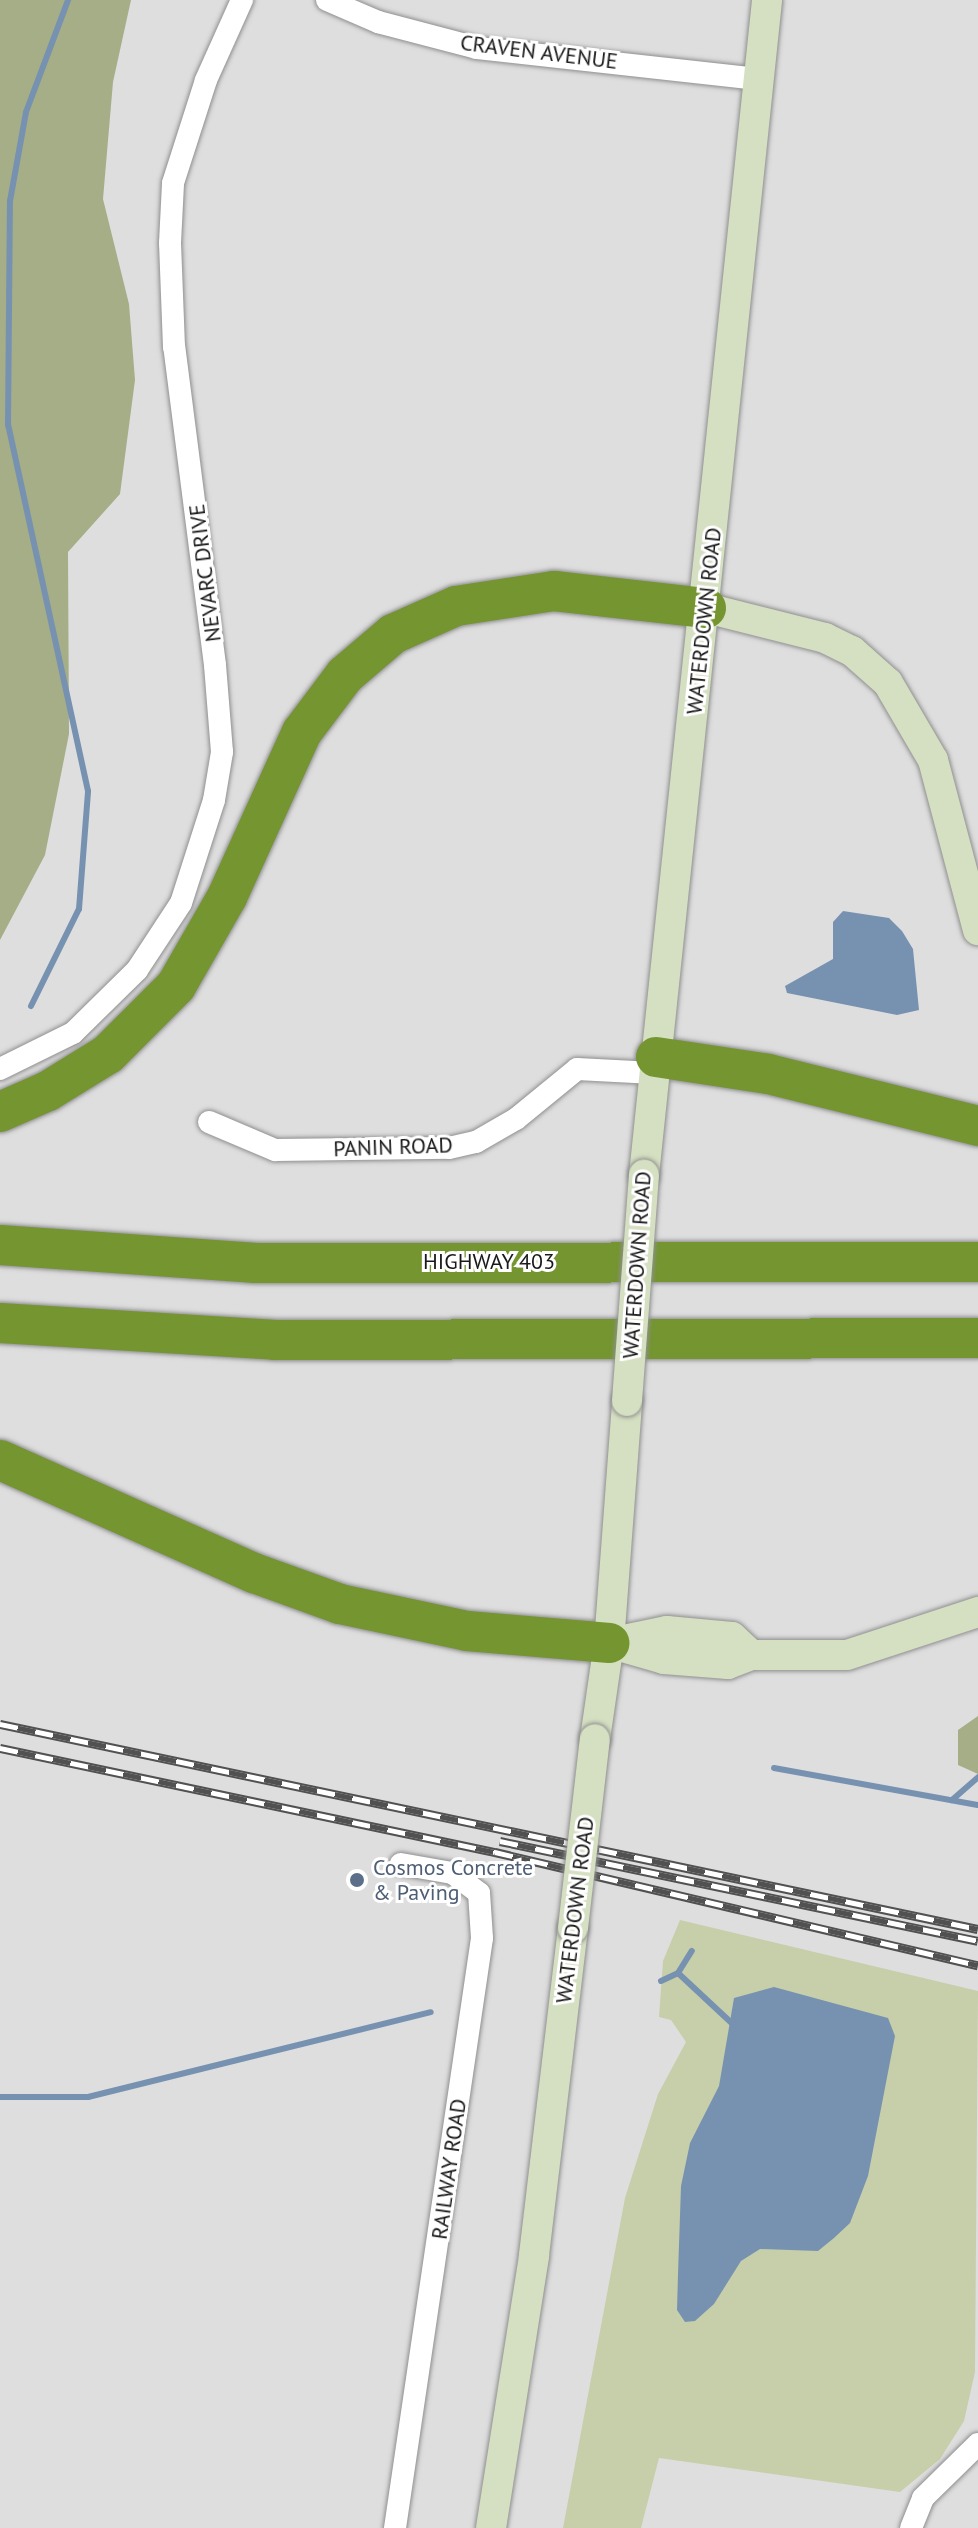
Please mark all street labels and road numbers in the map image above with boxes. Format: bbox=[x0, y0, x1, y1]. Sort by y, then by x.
street label: CRAVEN AVENUE bbox=[458, 29, 620, 75]
street label: NEVARC DRIVE bbox=[183, 502, 227, 644]
street label: WATERDOWN ROAD bbox=[681, 526, 727, 716]
street label: PANIN ROAD bbox=[333, 1132, 453, 1162]
street label: WATERDOWN ROAD bbox=[617, 1170, 657, 1360]
street label: HIGHWAY 403 bbox=[423, 1249, 555, 1275]
street label: WATERDOWN ROAD bbox=[550, 1815, 600, 2005]
street label: RAILWAY ROAD bbox=[426, 2097, 472, 2241]

